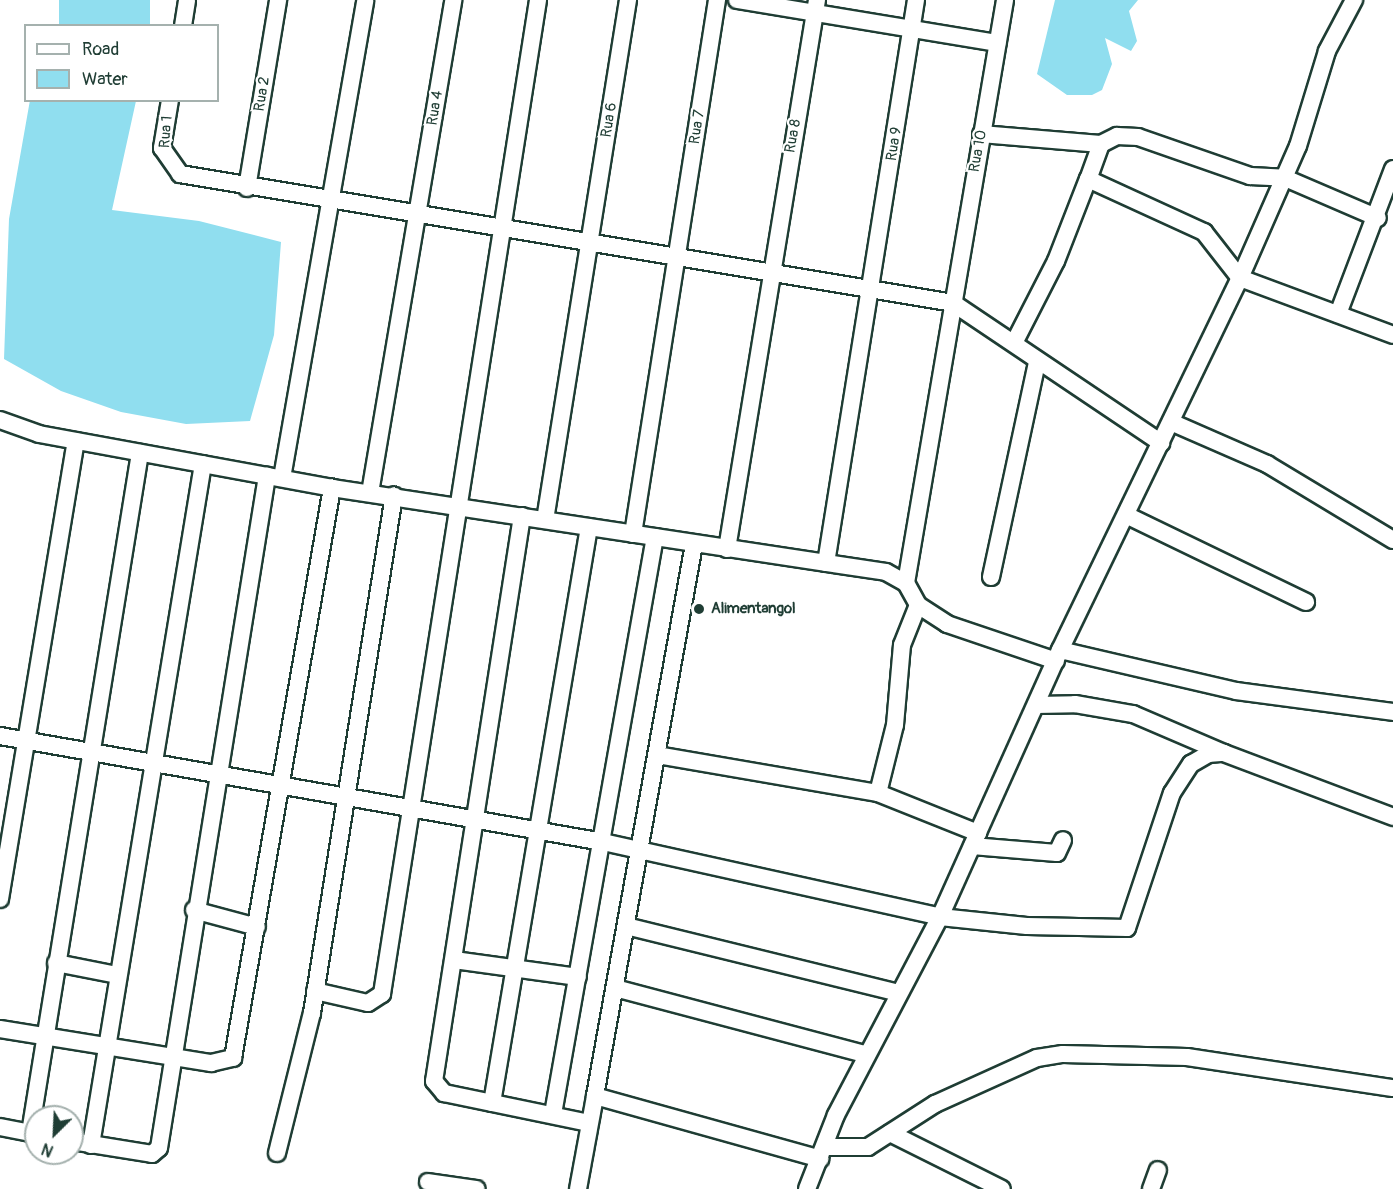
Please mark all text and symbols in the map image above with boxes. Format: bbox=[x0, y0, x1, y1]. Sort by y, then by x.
legend bbox=[24, 24, 219, 102]
text: Road bbox=[82, 38, 119, 61]
text: Water bbox=[82, 68, 128, 91]
street label: Rua 2 bbox=[250, 75, 274, 113]
street label: Rua 4 bbox=[423, 89, 447, 127]
street label: Rua 6 bbox=[597, 101, 621, 139]
street label: Rua 7 bbox=[685, 109, 709, 145]
street label: Rua 1 bbox=[156, 115, 176, 149]
street label: Rua 8 bbox=[781, 118, 805, 154]
street label: Rua 9 bbox=[882, 126, 906, 162]
street label: Rua 10 bbox=[965, 128, 991, 174]
place label: Alimentangol bbox=[711, 600, 796, 618]
marker: Alimentangol bbox=[692, 602, 706, 616]
north arrow bbox=[24, 1105, 84, 1165]
text: N bbox=[38, 1138, 57, 1161]

